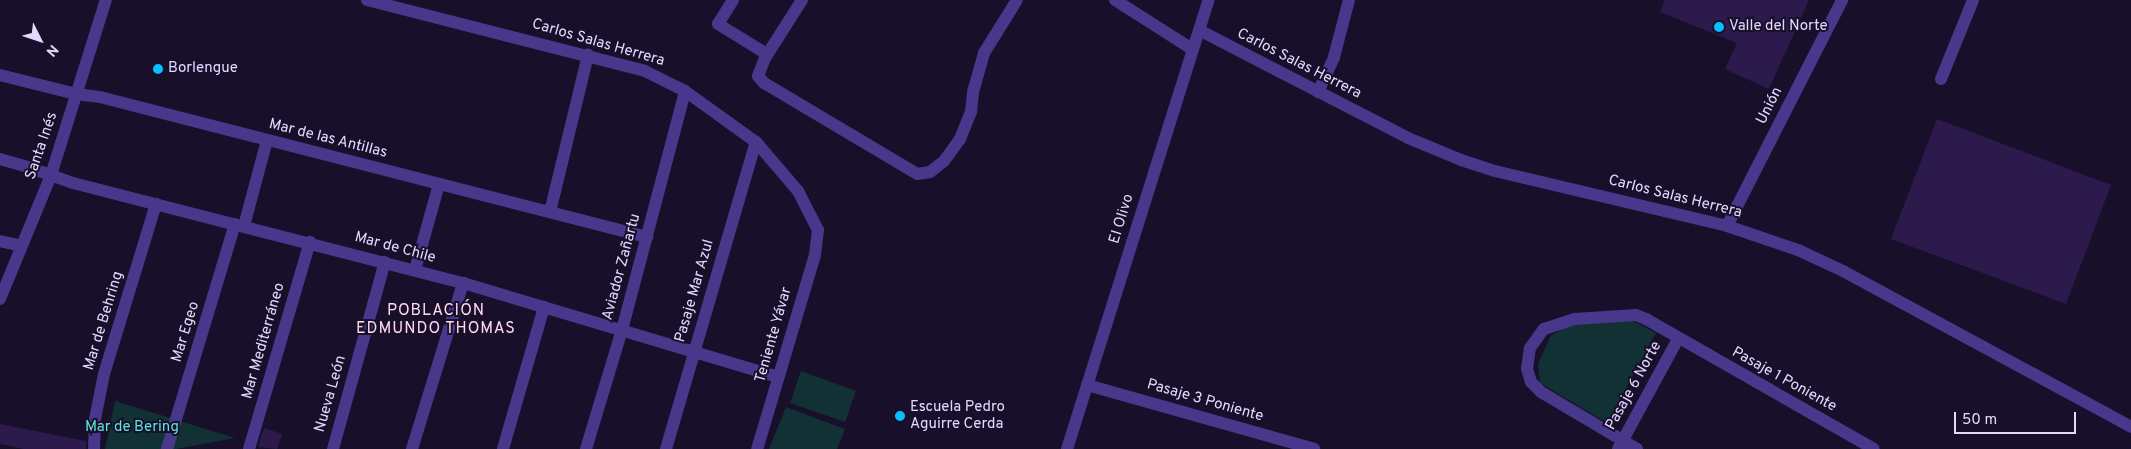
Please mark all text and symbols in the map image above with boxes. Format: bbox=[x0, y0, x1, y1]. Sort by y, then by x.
north arrow bbox=[15, 15, 65, 65]
street label: Carlos Salas Herrera bbox=[530, 15, 666, 71]
place label: Valle del Norte bbox=[1729, 18, 1828, 36]
marker: Valle del Norte bbox=[1713, 21, 1725, 33]
street label: Carlos Salas Herrera bbox=[1234, 25, 1364, 103]
text: N bbox=[42, 41, 61, 60]
place label: Borlengue bbox=[168, 60, 238, 78]
marker: Borlengue bbox=[152, 63, 164, 75]
street label: Unión bbox=[1753, 84, 1787, 128]
street label: Santa Inés bbox=[22, 110, 62, 182]
street label: Mar de las Antillas bbox=[267, 116, 389, 162]
street label: Carlos Salas Herrera bbox=[1606, 172, 1744, 222]
street label: El Olivo bbox=[1106, 192, 1138, 246]
street label: Aviador Zañartu bbox=[599, 212, 645, 322]
street label: Mar de Chile bbox=[353, 229, 437, 267]
street label: Pasaje Mar Azul bbox=[672, 237, 718, 345]
street label: Mar de Behring bbox=[80, 269, 128, 373]
street label: Mar Mediterráneo bbox=[239, 281, 289, 401]
street label: Teniente Yávar bbox=[752, 285, 796, 385]
street label: Mar Egeo bbox=[168, 299, 204, 365]
district label: POBLACIÓN EDMUNDO THOMAS bbox=[354, 301, 518, 339]
street label: Pasaje 6 Norte bbox=[1602, 338, 1666, 434]
street label: Pasaje 1 Poniente bbox=[1729, 344, 1839, 416]
street label: Nueva León bbox=[311, 354, 351, 434]
street label: Pasaje 3 Poniente bbox=[1145, 376, 1265, 426]
place label: Escuela Pedro Aguirre Cerda bbox=[910, 398, 1005, 433]
scale bar bbox=[1956, 402, 2078, 434]
marker: Escuela Pedro Aguirre Cerda bbox=[894, 410, 906, 422]
text: 50 m bbox=[1962, 411, 1997, 430]
park label: Mar de Bering bbox=[85, 419, 179, 437]

